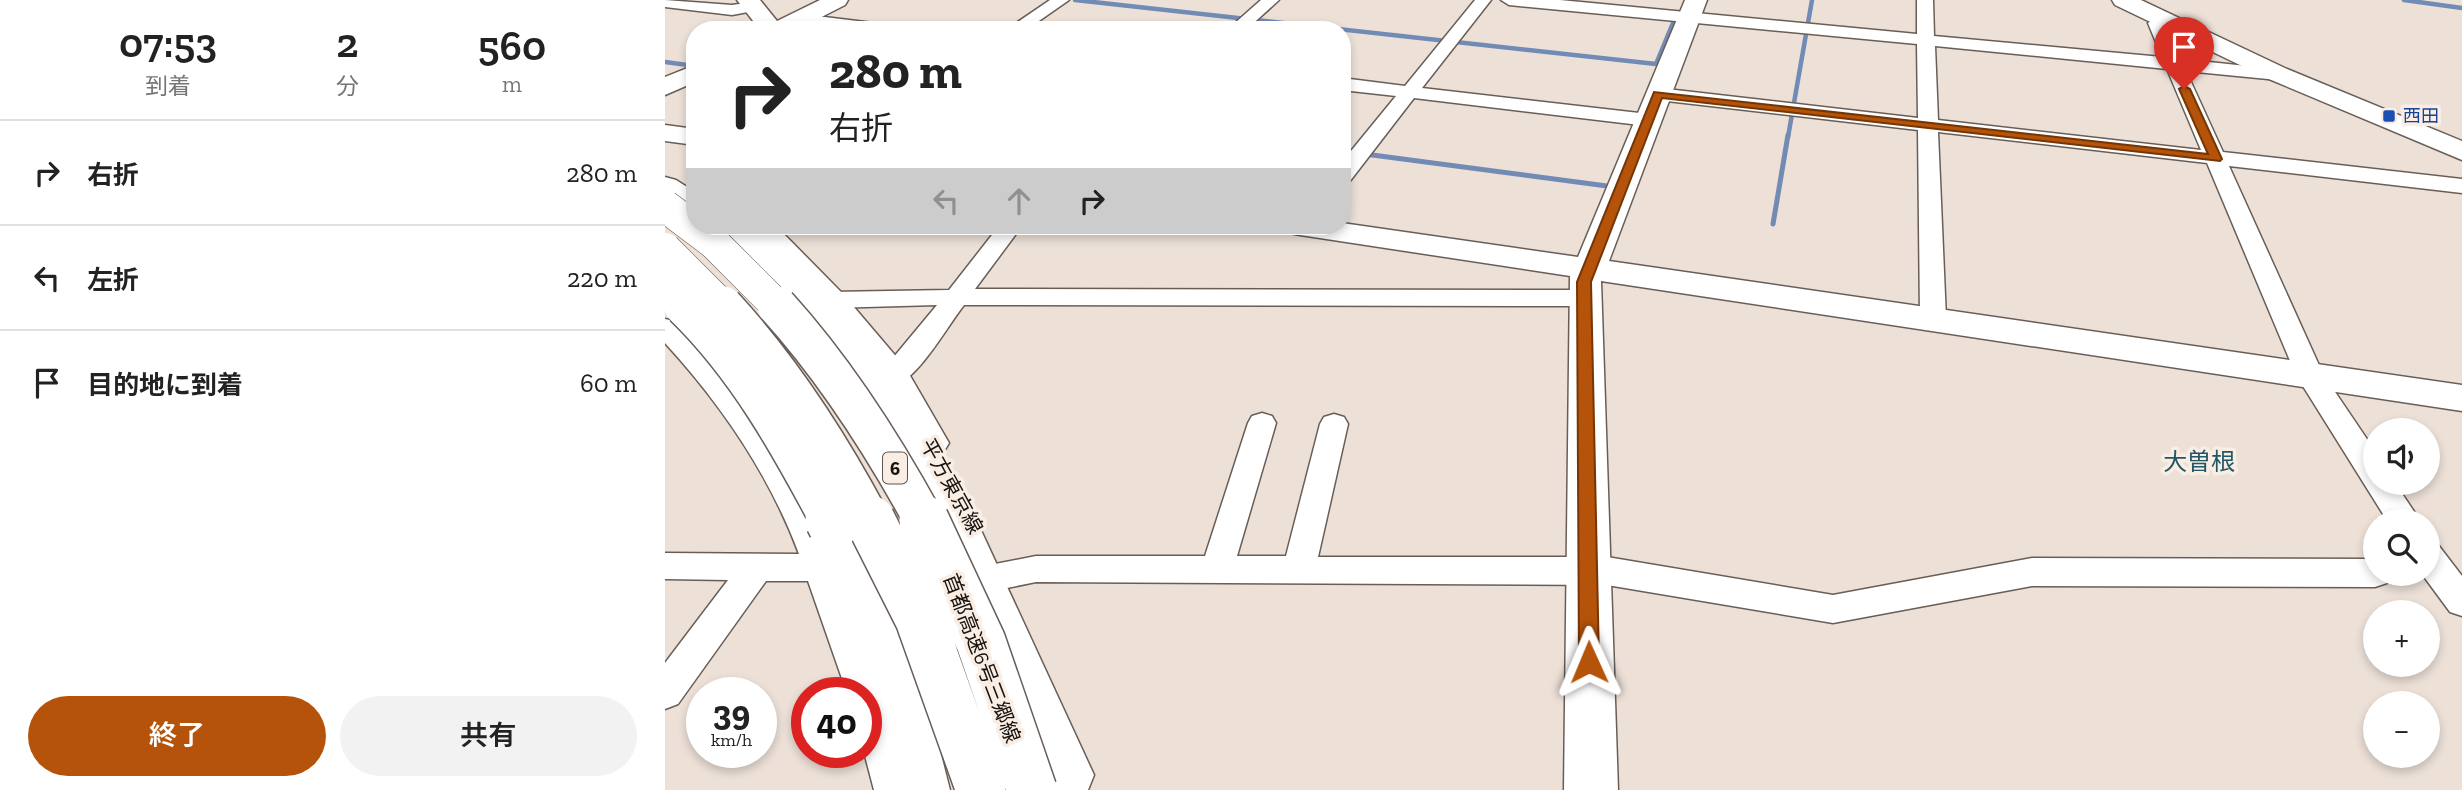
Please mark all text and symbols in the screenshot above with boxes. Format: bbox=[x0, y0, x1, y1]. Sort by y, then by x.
text: 07:53 bbox=[119, 17, 217, 68]
text: 2 bbox=[336, 17, 358, 68]
pin bbox=[2154, 17, 2214, 89]
text: 560 bbox=[478, 20, 546, 71]
icon: arrive bbox=[2165, 28, 2203, 66]
text: 280 m bbox=[829, 42, 962, 101]
icon: right bbox=[714, 49, 805, 140]
text: m bbox=[502, 70, 522, 98]
text: 到着 bbox=[145, 72, 191, 100]
text: 分 bbox=[336, 72, 359, 100]
place label: 西田 bbox=[2403, 105, 2439, 127]
marker: 西田 bbox=[2381, 108, 2397, 124]
text: 右折 bbox=[829, 109, 893, 147]
icon: right bbox=[28, 154, 66, 192]
text: 280 m bbox=[566, 157, 637, 189]
text: 右折 bbox=[87, 159, 139, 191]
icon: left bbox=[927, 182, 965, 220]
icon: ahead bbox=[1000, 182, 1038, 220]
icon: right bbox=[1073, 182, 1111, 220]
icon: left bbox=[28, 259, 66, 297]
text: 220 m bbox=[567, 262, 637, 294]
text: 左折 bbox=[87, 264, 139, 296]
icon: arrive bbox=[28, 364, 66, 402]
text: 60 m bbox=[580, 367, 637, 399]
text: 目的地に到着 bbox=[87, 369, 243, 401]
map controls bbox=[2363, 418, 2440, 768]
button: sound bbox=[2363, 418, 2440, 495]
street label: 平方東京線 bbox=[916, 434, 988, 538]
district label: 大曽根 bbox=[2163, 447, 2235, 476]
road number: 6 bbox=[883, 453, 907, 484]
button: search bbox=[2363, 509, 2440, 586]
street label: 首都高速6号三郷線 bbox=[938, 570, 1026, 746]
button: + bbox=[2363, 600, 2440, 677]
position arrow bbox=[1552, 625, 1626, 699]
speed limit sign: 40 bbox=[791, 677, 882, 768]
button: − bbox=[2363, 691, 2440, 768]
text: 39 bbox=[713, 692, 750, 734]
button: 終了 bbox=[28, 696, 326, 776]
button: 共有 bbox=[340, 696, 637, 776]
text: km/h bbox=[711, 729, 752, 751]

